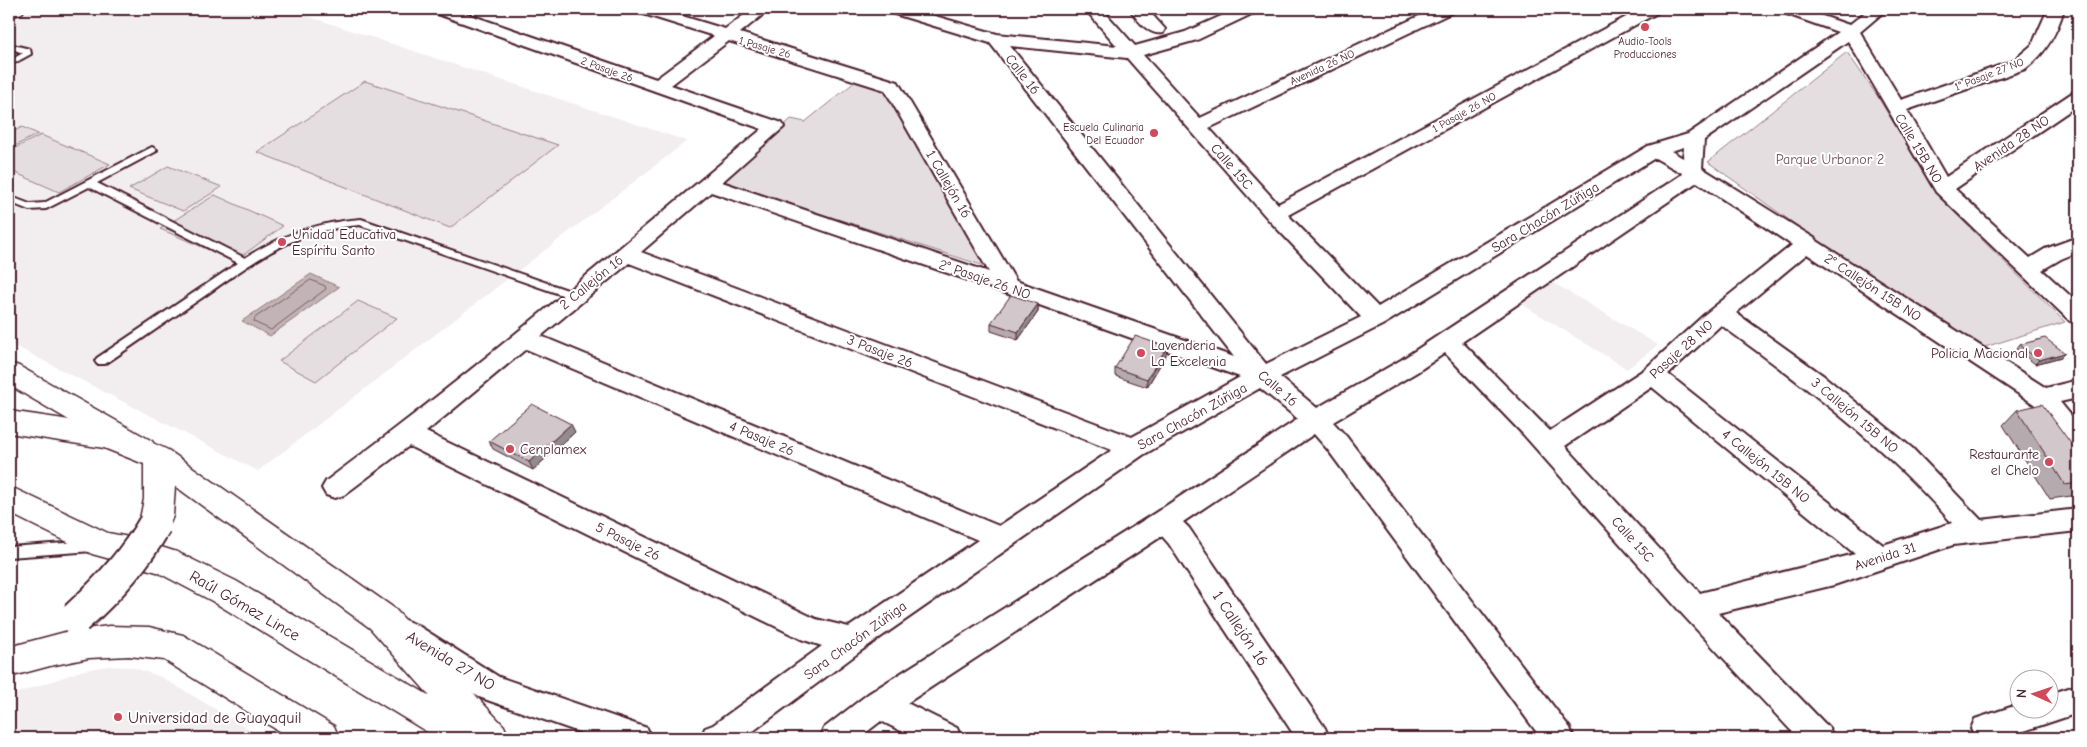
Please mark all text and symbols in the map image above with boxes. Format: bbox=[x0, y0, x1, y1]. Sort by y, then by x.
marker: Audio-Tools Producciones bbox=[1639, 21, 1651, 33]
street label: 1 Pasaje 26 bbox=[738, 34, 792, 61]
place label: Audio-Tools Producciones bbox=[1614, 35, 1677, 61]
street label: Avenida 26 NO bbox=[1288, 47, 1357, 88]
street label: Calle 16 bbox=[1002, 51, 1044, 98]
street label: 2 Pasaje 26 bbox=[579, 54, 635, 85]
street label: 1° Pasaje 27 NO bbox=[1953, 55, 2026, 94]
street label: 1 Pasaje 26 NO bbox=[1430, 90, 1498, 135]
street label: Calle 15B NO bbox=[1891, 110, 1946, 186]
street label: Avenida 28 NO bbox=[1970, 112, 2053, 175]
place label: Escuela Culinaria Del Ecuador bbox=[1063, 121, 1145, 147]
marker: Escuela Culinaria Del Ecuador bbox=[1148, 127, 1160, 139]
street label: Calle 15C bbox=[1207, 140, 1256, 193]
street label: 1 Callejón 16 bbox=[922, 147, 975, 221]
park label: Parque Urbanor 2 bbox=[1776, 151, 1884, 168]
street label: Sara Chacón Zúñiga bbox=[1488, 178, 1602, 256]
place label: Unidad Educativa Espíritu Santo bbox=[292, 226, 396, 259]
marker: Unidad Educativa Espíritu Santo bbox=[276, 236, 288, 248]
street label: 2° Callejón 15B NO bbox=[1821, 250, 1924, 325]
street label: 2 Callejón 16 bbox=[556, 251, 627, 313]
street label: 2° Pasaje 26 NO bbox=[937, 256, 1033, 303]
street label: Pasaje 28 NO bbox=[1646, 316, 1717, 382]
street label: 3 Pasaje 26 bbox=[844, 331, 915, 372]
place label: Lavenderia La Excelenia bbox=[1151, 337, 1226, 370]
place label: Policia Macional bbox=[1931, 345, 2028, 362]
marker: Lavenderia La Excelenia bbox=[1135, 347, 1147, 359]
marker: Policia Macional bbox=[2032, 347, 2044, 359]
street label: Calle 16 bbox=[1254, 367, 1301, 410]
street label: 3 Callejón 15B NO bbox=[1808, 374, 1902, 457]
street label: Sara Chacón Zúñiga bbox=[1134, 379, 1250, 454]
street label: 4 Pasaje 26 bbox=[727, 417, 797, 460]
street label: 4 Callejón 15B NO bbox=[1718, 426, 1813, 507]
place label: Cenplamex bbox=[520, 441, 587, 458]
marker: Cenplamex bbox=[504, 443, 516, 455]
place label: Restaurante el Chelo bbox=[1969, 446, 2039, 479]
marker: Restaurante el Chelo bbox=[2043, 456, 2055, 468]
street label: Calle 15C bbox=[1608, 513, 1658, 566]
street label: 5 Pasaje 26 bbox=[593, 519, 663, 564]
street label: Avenida 31 bbox=[1852, 539, 1918, 574]
street label: Raúl Gómez Lince bbox=[186, 567, 303, 645]
street label: 1 Callejón 16 bbox=[1209, 588, 1272, 669]
street label: Sara Chacón Zúñiga bbox=[801, 597, 910, 683]
street label: Avenida 27 NO bbox=[403, 627, 498, 694]
north arrow bbox=[2010, 670, 2060, 720]
text: N bbox=[2013, 688, 2030, 698]
place label: Universidad de Guayaquil bbox=[128, 709, 302, 727]
marker: Universidad de Guayaquil bbox=[112, 711, 124, 723]

